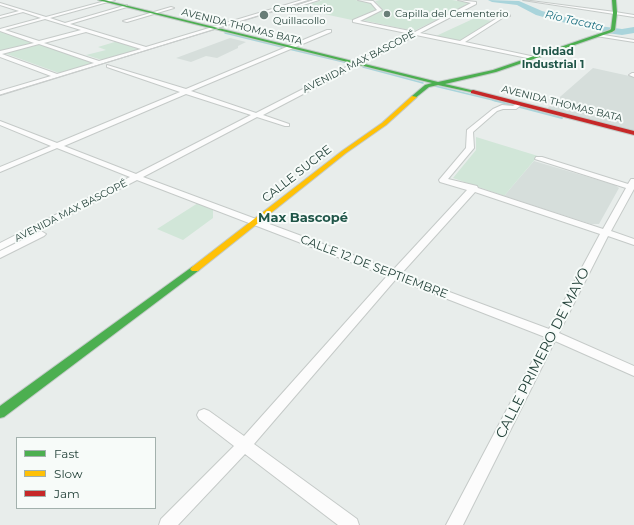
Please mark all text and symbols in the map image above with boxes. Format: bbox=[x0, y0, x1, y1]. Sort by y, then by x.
place label: Cementerio Quillacollo bbox=[273, 3, 332, 26]
street label: AVENIDA THOMAS BATA bbox=[180, 6, 304, 48]
place label: Capilla del Cementerio bbox=[395, 8, 509, 20]
water label: Río Tacata bbox=[544, 8, 604, 34]
marker: Cementerio Quillacollo bbox=[258, 9, 270, 21]
marker: Capilla del Cementerio bbox=[382, 9, 392, 19]
street label: AVENIDA MAX BASCOPÉ bbox=[301, 28, 417, 96]
district label: Unidad Industrial 1 bbox=[522, 45, 584, 71]
street label: AVENIDA THOMAS BATA bbox=[500, 83, 624, 125]
street label: CALLE SUCRE bbox=[259, 142, 335, 206]
street label: AVENIDA MAX BASCOPÉ bbox=[13, 177, 129, 245]
district label: Max Bascopé bbox=[258, 210, 348, 226]
street label: CALLE 12 DE SEPTIEMBRE bbox=[298, 232, 450, 302]
street label: CALLE PRIMERO DE MAYO bbox=[493, 265, 593, 441]
legend bbox=[16, 437, 156, 509]
text: Fast bbox=[54, 446, 79, 461]
text: Slow bbox=[54, 466, 83, 481]
text: Jam bbox=[54, 486, 80, 501]

